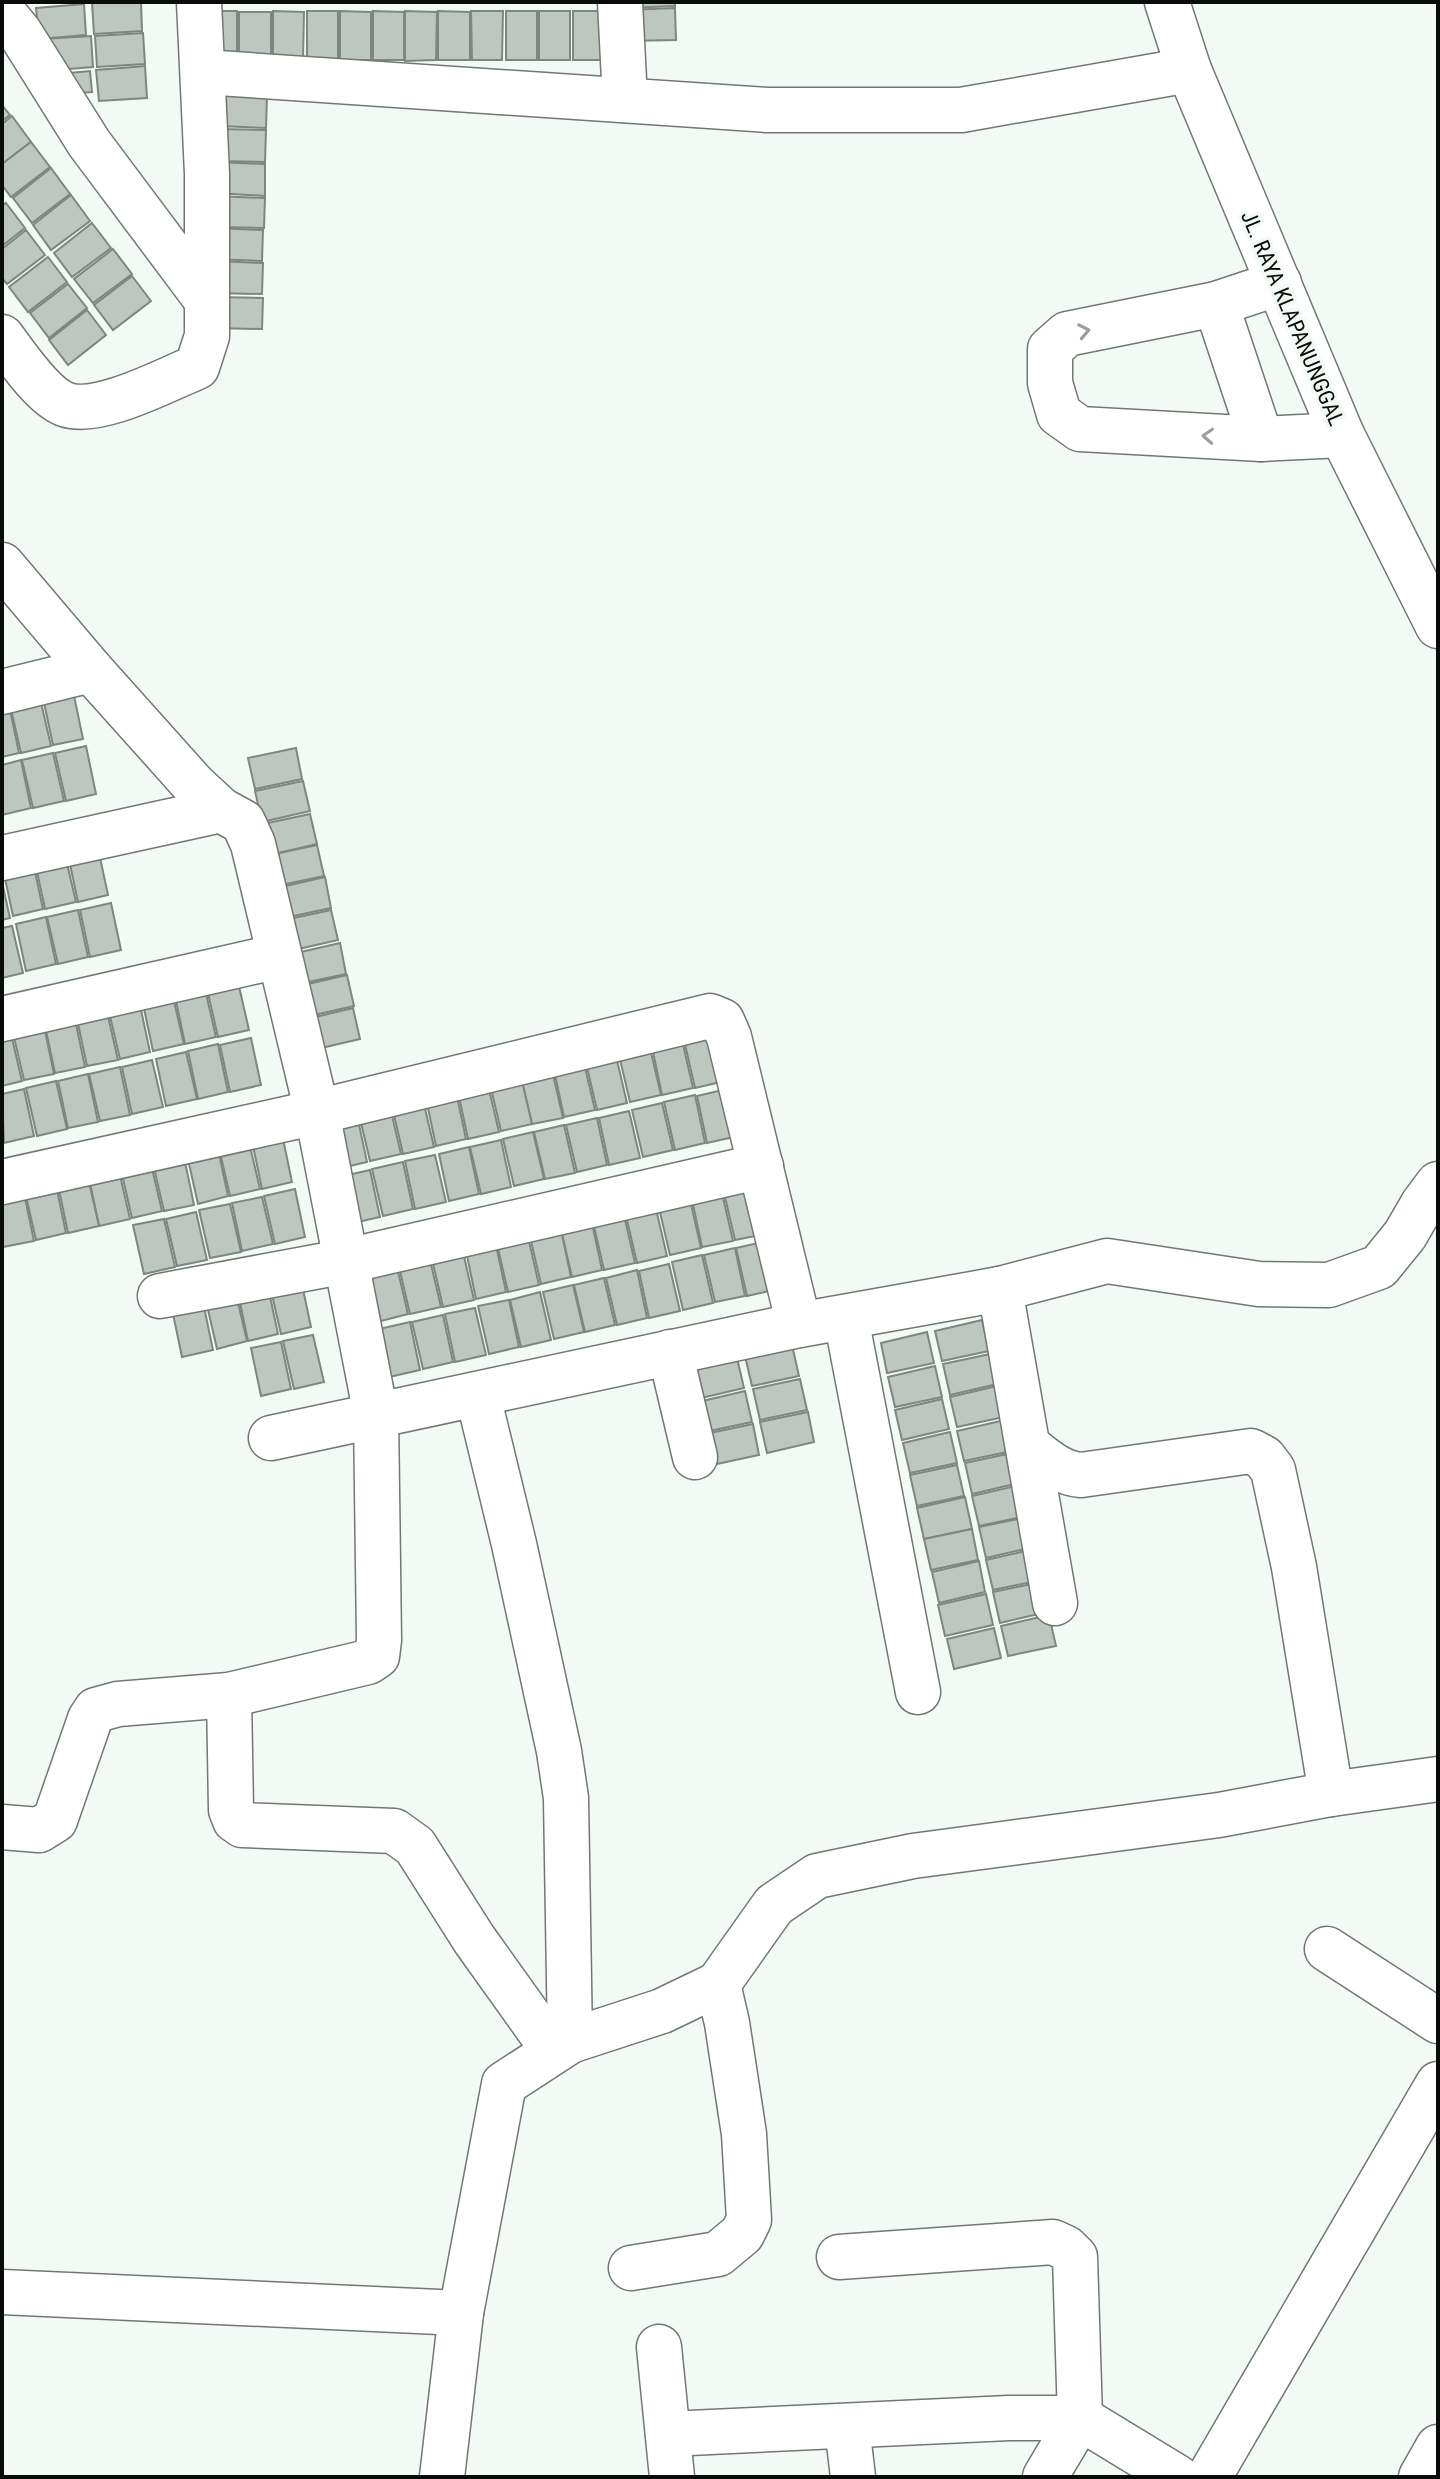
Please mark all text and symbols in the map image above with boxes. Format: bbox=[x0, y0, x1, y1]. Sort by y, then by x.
street label: JL. RAYA KLAPANUNGGAL bbox=[1236, 207, 1349, 429]
one-way arrow bbox=[1076, 323, 1090, 340]
one-way arrow bbox=[1201, 428, 1214, 445]

